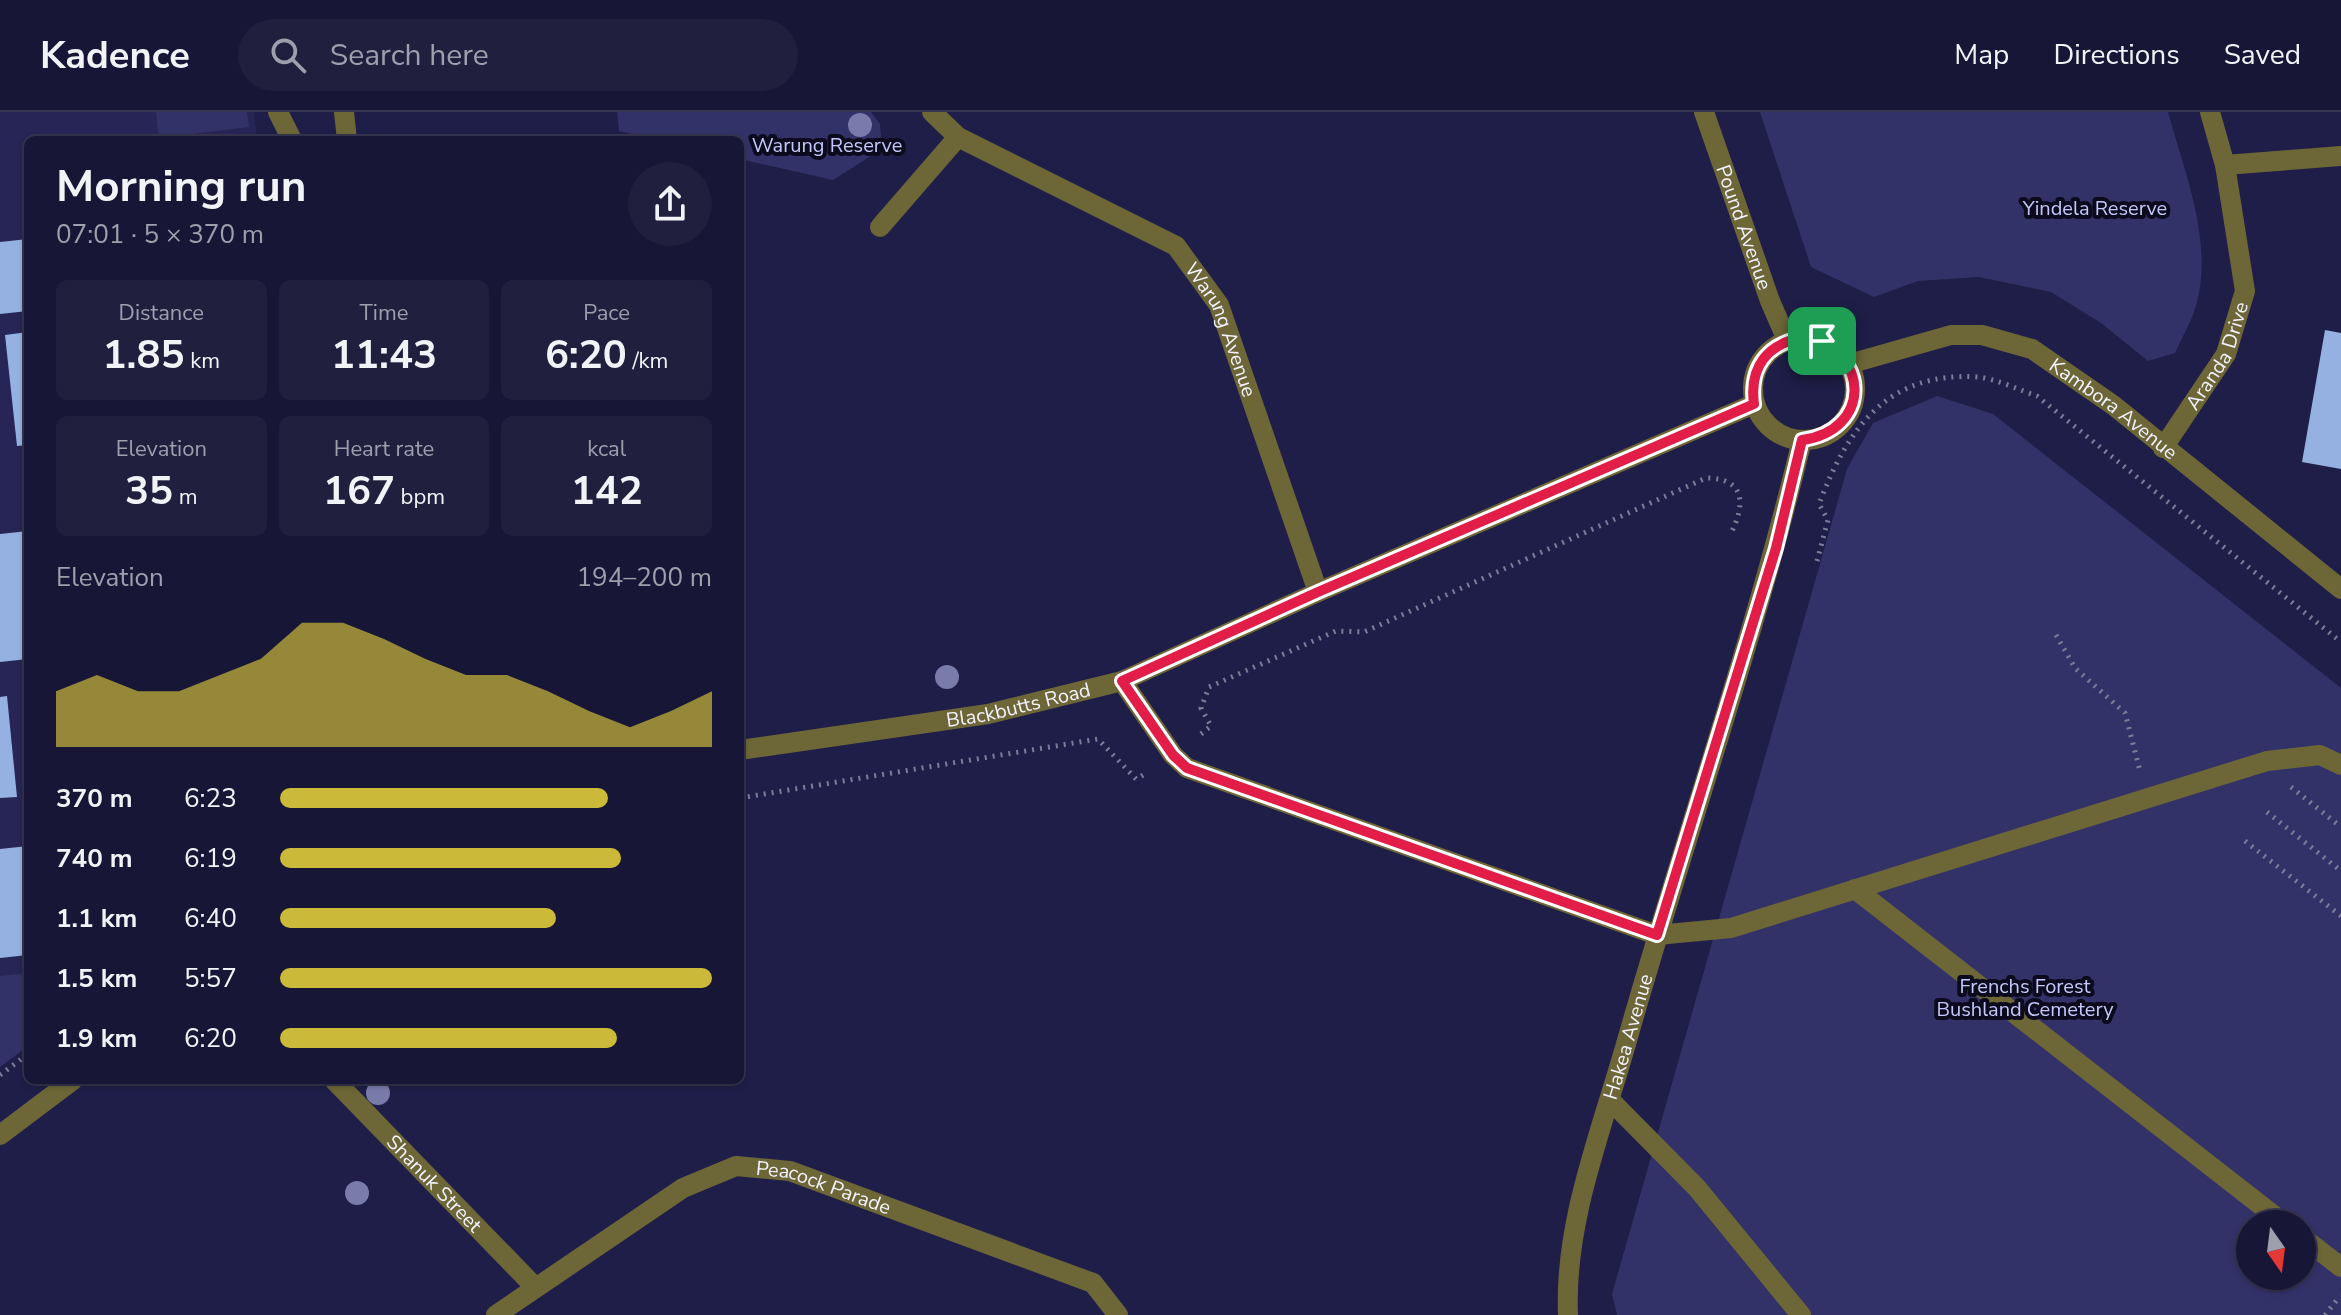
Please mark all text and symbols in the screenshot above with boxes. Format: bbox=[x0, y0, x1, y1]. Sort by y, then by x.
search box bbox=[238, 19, 798, 91]
text: Kadence bbox=[40, 30, 190, 81]
icon: search bbox=[266, 33, 310, 77]
text: Search here bbox=[330, 35, 489, 76]
text: Map bbox=[1954, 36, 2009, 74]
text: Directions bbox=[2053, 36, 2180, 74]
text: Saved bbox=[2224, 36, 2301, 74]
park label: Warung Reserve bbox=[752, 132, 902, 159]
text: Morning run bbox=[56, 157, 306, 217]
street label: Pound Avenue bbox=[1709, 161, 1778, 294]
button: share bbox=[628, 162, 712, 246]
park label: Yindela Reserve bbox=[2022, 195, 2167, 222]
text: 07:01 · 5 × 370 m bbox=[56, 217, 264, 252]
street label: Warung Avenue bbox=[1178, 257, 1263, 401]
text: Distance bbox=[119, 298, 204, 328]
text: Time bbox=[360, 298, 408, 328]
text: Pace bbox=[583, 298, 630, 328]
street label: Aranda Drive bbox=[2179, 298, 2255, 415]
pin bbox=[1788, 307, 1856, 375]
icon: arrive bbox=[1800, 319, 1844, 363]
text: 1.85 bbox=[103, 328, 185, 382]
text: 11:43 bbox=[331, 328, 437, 382]
text: 6:20 bbox=[545, 328, 627, 382]
text: km bbox=[185, 346, 220, 376]
text: /km bbox=[627, 346, 668, 376]
street label: Kambora Avenue bbox=[2044, 352, 2183, 466]
text: Elevation bbox=[116, 434, 207, 464]
text: Heart rate bbox=[334, 434, 434, 464]
text: kcal bbox=[587, 434, 626, 464]
text: 35 bbox=[125, 464, 173, 518]
text: 167 bbox=[323, 464, 395, 518]
text: 142 bbox=[571, 464, 643, 518]
text: m bbox=[173, 482, 198, 512]
text: bpm bbox=[395, 482, 445, 512]
text: Elevation bbox=[56, 560, 164, 595]
text: 194–200 m bbox=[576, 560, 712, 595]
street label: Blackbutts Road bbox=[944, 676, 1093, 734]
text: 370 m bbox=[56, 781, 133, 816]
text: 6:23 bbox=[184, 781, 237, 816]
text: 740 m bbox=[56, 841, 133, 876]
text: 6:19 bbox=[184, 841, 237, 876]
text: 1.1 km bbox=[56, 901, 137, 936]
text: 6:40 bbox=[184, 901, 237, 936]
text: 1.5 km bbox=[56, 961, 137, 996]
text: 5:57 bbox=[184, 961, 237, 996]
street label: Hakea Avenue bbox=[1597, 971, 1660, 1103]
park label: Frenchs Forest Bushland Cemetery bbox=[1936, 973, 2114, 1023]
text: 1.9 km bbox=[56, 1021, 137, 1056]
text: 6:20 bbox=[184, 1021, 237, 1056]
street label: Shanuk Street bbox=[380, 1129, 488, 1239]
street label: Peacock Parade bbox=[755, 1155, 895, 1221]
north arrow bbox=[2236, 1210, 2316, 1290]
map controls bbox=[2236, 1210, 2316, 1290]

